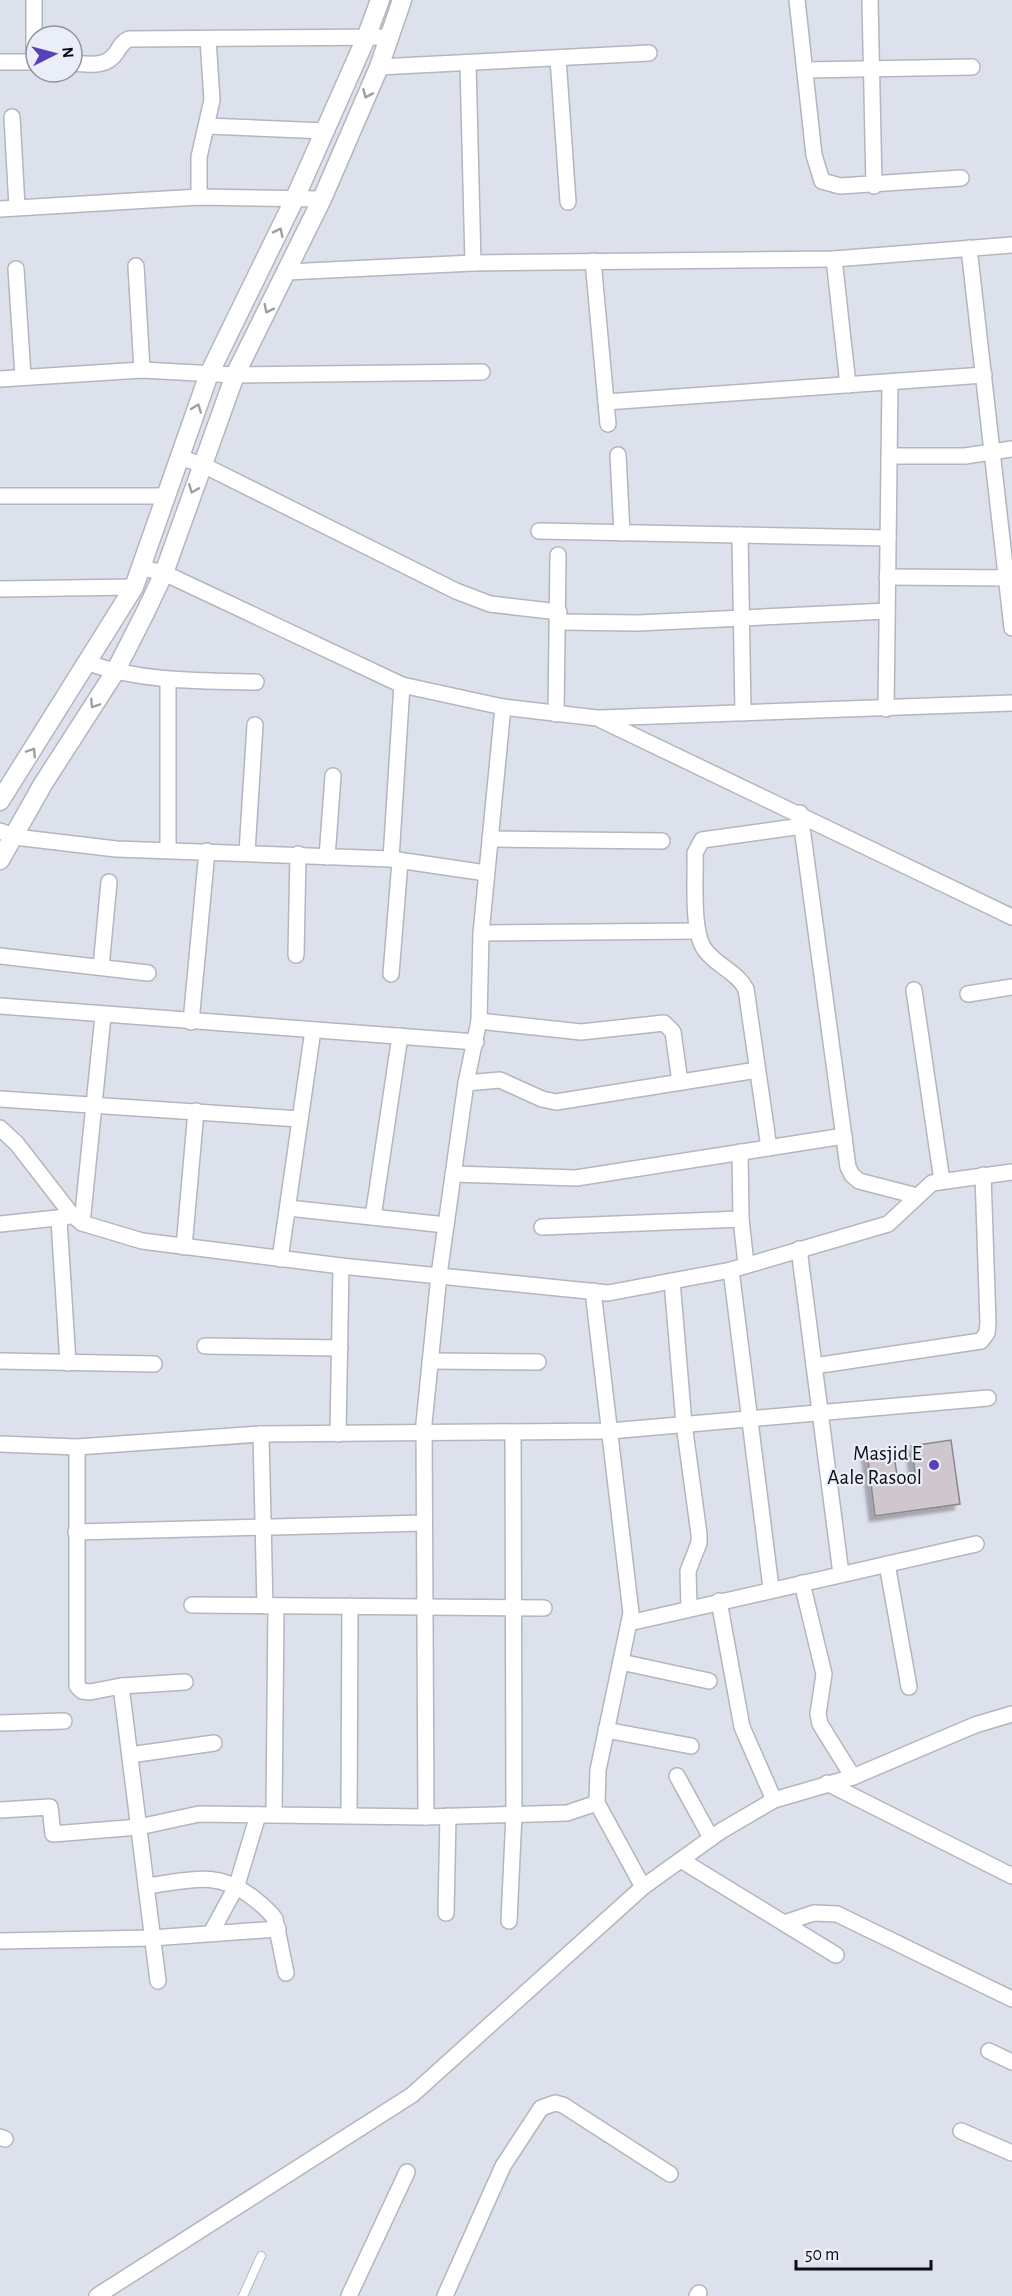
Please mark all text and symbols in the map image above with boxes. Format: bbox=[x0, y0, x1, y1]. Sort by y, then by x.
north arrow bbox=[24, 24, 84, 84]
text: N bbox=[59, 46, 76, 59]
one-way arrow bbox=[363, 88, 375, 99]
one-way arrow bbox=[272, 227, 283, 238]
one-way arrow bbox=[264, 303, 276, 314]
one-way arrow bbox=[189, 403, 202, 414]
one-way arrow bbox=[188, 483, 200, 494]
one-way arrow bbox=[91, 697, 102, 708]
one-way arrow bbox=[24, 748, 36, 758]
place label: Masjid E Aale Rasool bbox=[827, 1443, 922, 1488]
marker: Masjid E Aale Rasool bbox=[927, 1458, 941, 1472]
scale bar bbox=[796, 2233, 931, 2271]
text: 50 m bbox=[805, 2246, 839, 2264]

